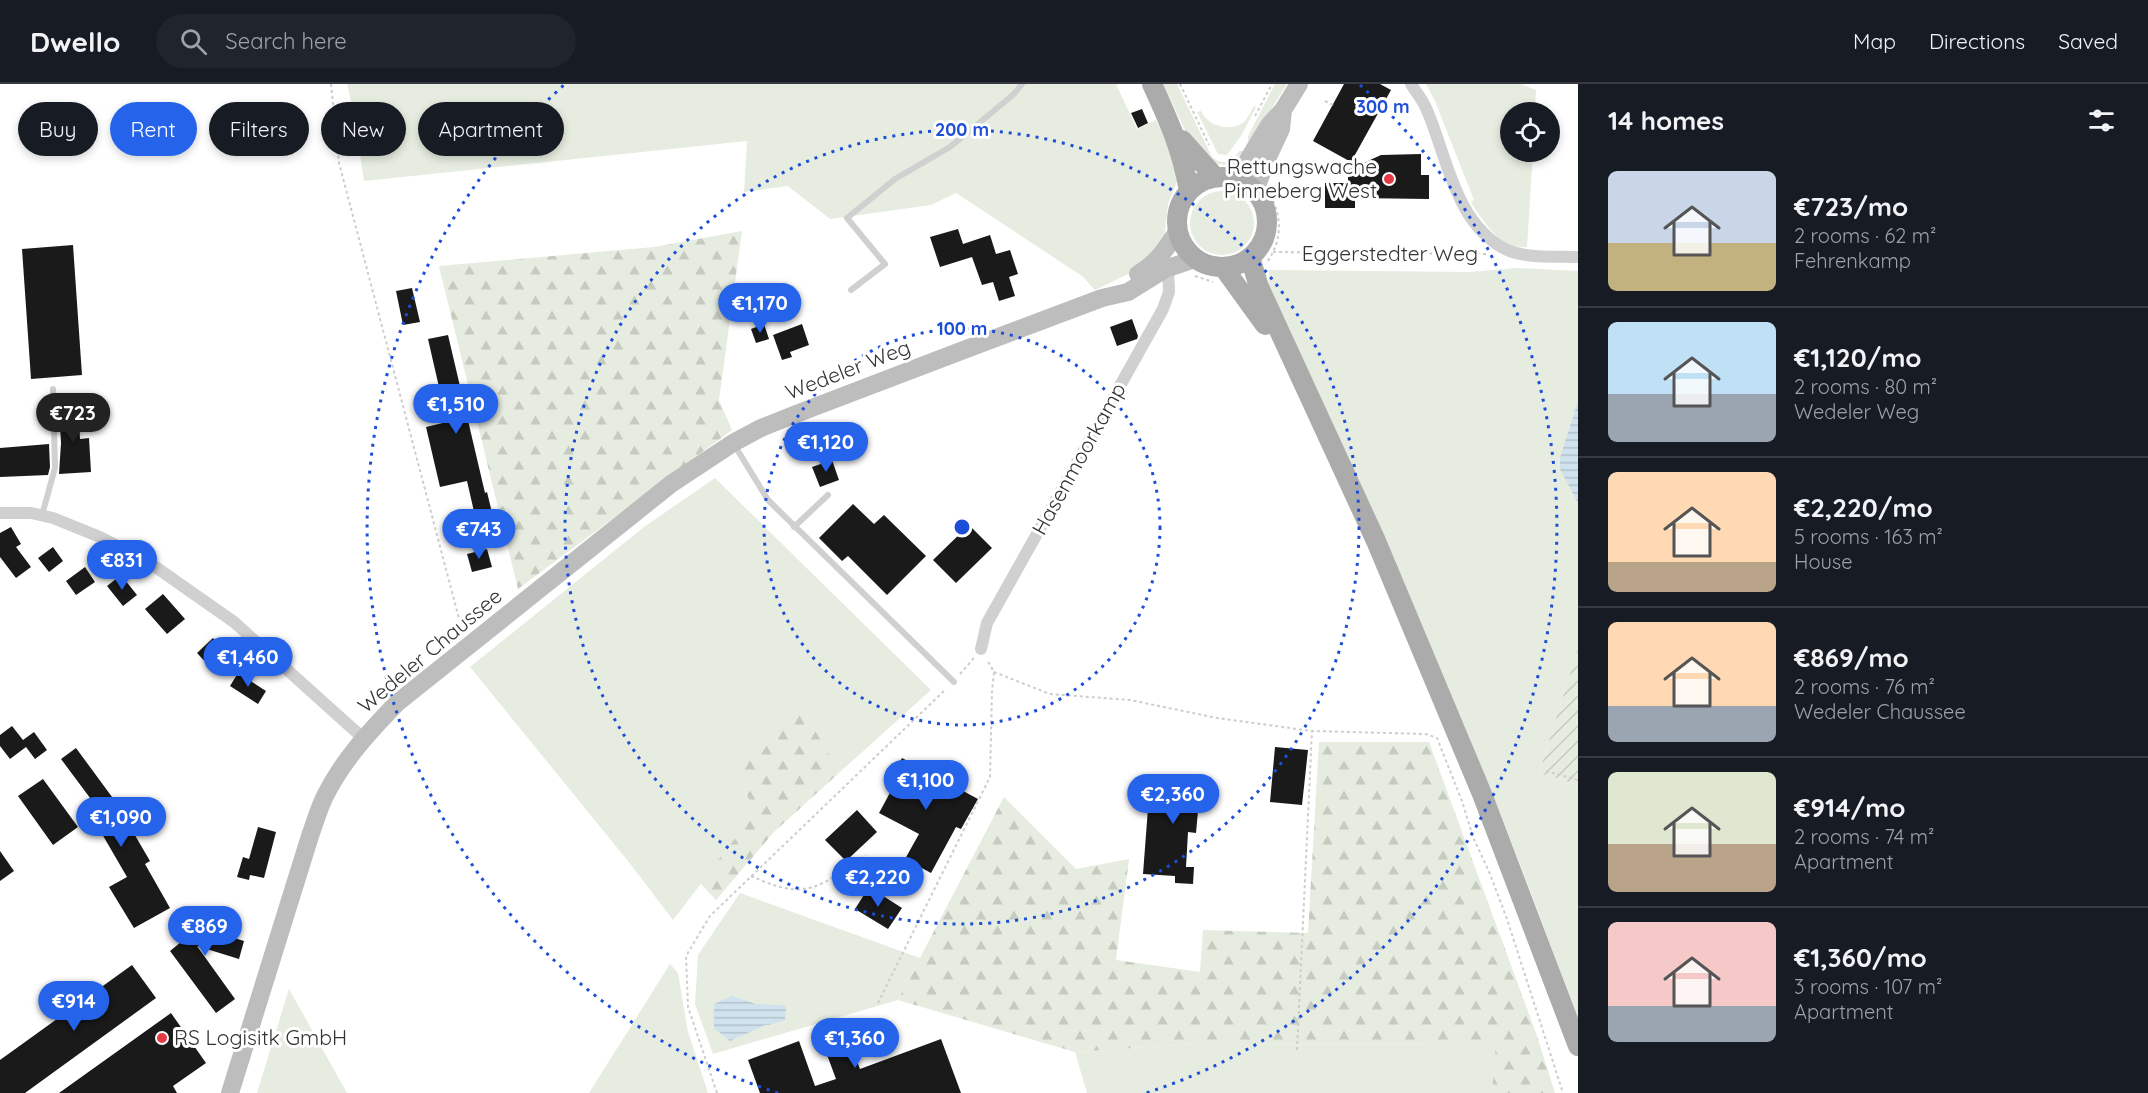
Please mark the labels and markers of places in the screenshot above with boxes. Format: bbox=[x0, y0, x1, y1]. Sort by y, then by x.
place label: Rettungswache Pinneberg West bbox=[1224, 153, 1377, 203]
marker: Rettungswache Pinneberg West bbox=[1382, 172, 1396, 186]
pin: €1,170 bbox=[711, 283, 809, 334]
pin: €1,510 bbox=[407, 384, 505, 435]
pin: €723 bbox=[37, 393, 109, 444]
pin: €1,120 bbox=[777, 422, 875, 473]
pin: €743 bbox=[443, 509, 515, 560]
centre of rings bbox=[952, 517, 972, 537]
pin: €831 bbox=[86, 540, 158, 591]
pin: €1,460 bbox=[199, 637, 297, 688]
pin: €1,100 bbox=[877, 760, 975, 811]
pin: €2,360 bbox=[1124, 774, 1222, 825]
pin: €1,090 bbox=[72, 797, 170, 848]
pin: €2,220 bbox=[829, 857, 927, 908]
pin: €869 bbox=[169, 906, 241, 957]
pin: €914 bbox=[38, 981, 110, 1032]
pin: €1,360 bbox=[806, 1018, 904, 1069]
place label: RS Logisitk GmbH bbox=[174, 1024, 347, 1050]
marker: RS Logisitk GmbH bbox=[155, 1031, 169, 1045]

